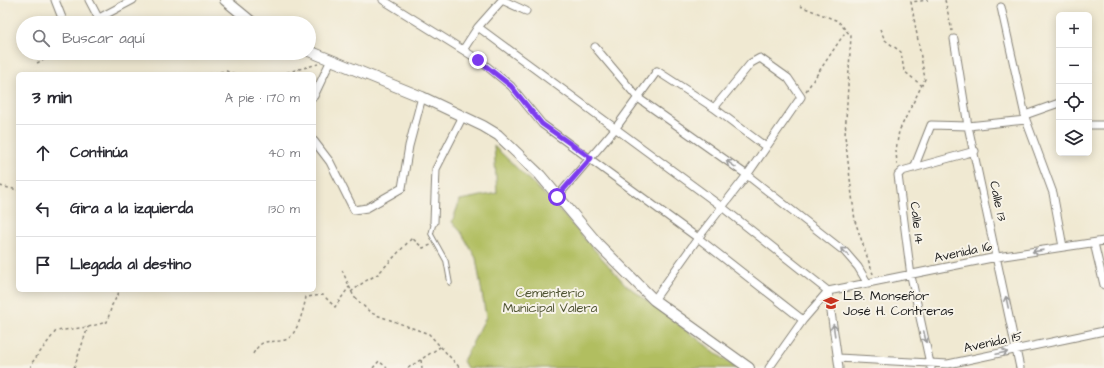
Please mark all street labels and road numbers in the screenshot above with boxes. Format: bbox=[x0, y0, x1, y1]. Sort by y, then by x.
street label: Calle 13 bbox=[985, 179, 1011, 223]
street label: Calle 14 bbox=[905, 201, 929, 245]
street label: Avenida 16 bbox=[932, 237, 994, 267]
street label: Avenida 15 bbox=[962, 327, 1024, 357]

